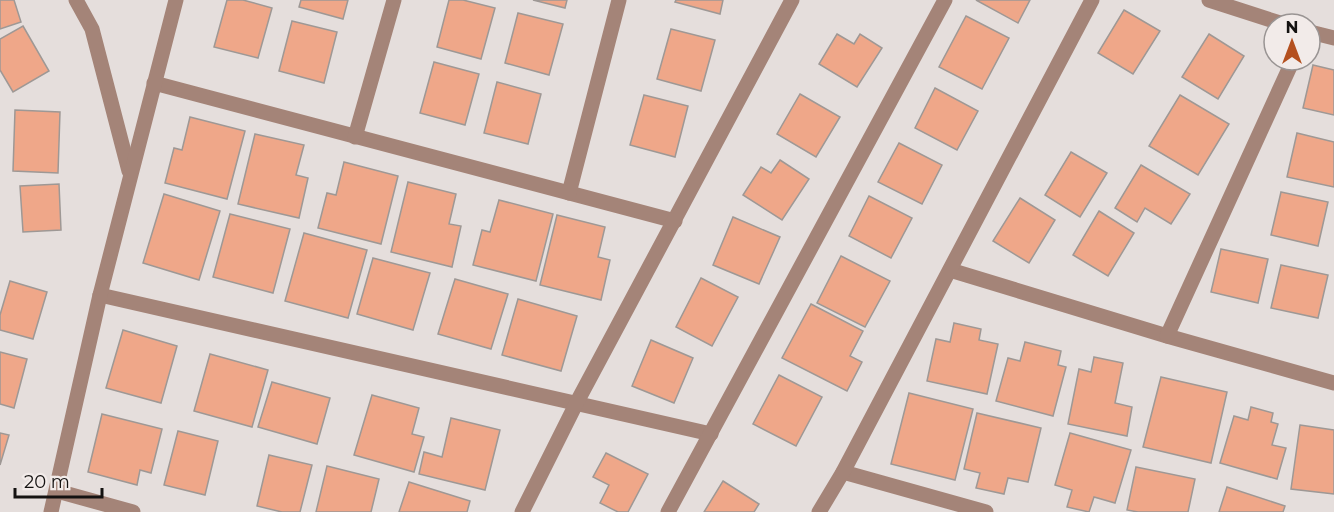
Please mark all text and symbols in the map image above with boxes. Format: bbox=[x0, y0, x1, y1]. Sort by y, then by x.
north arrow bbox=[1262, 12, 1322, 72]
text: N bbox=[1286, 18, 1298, 37]
scale bar bbox=[15, 461, 102, 499]
text: 20 m bbox=[24, 471, 70, 493]

